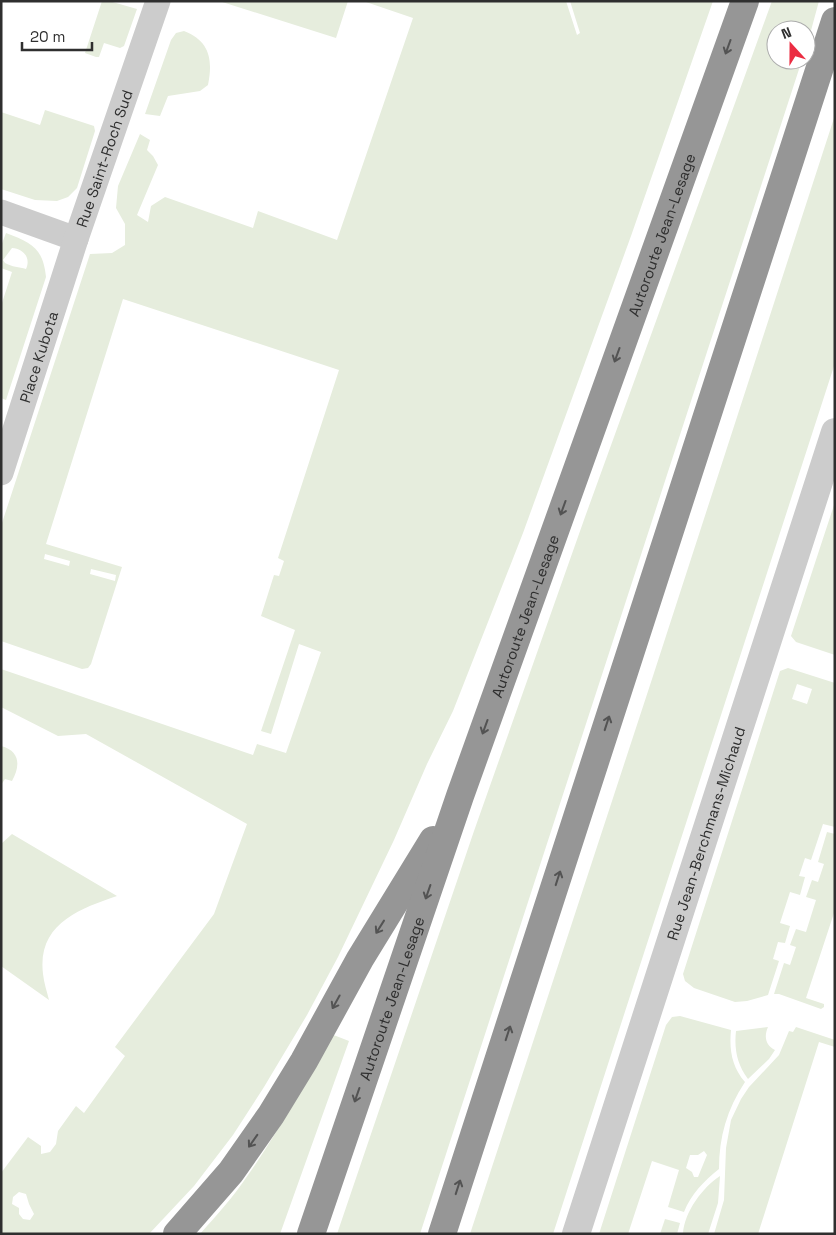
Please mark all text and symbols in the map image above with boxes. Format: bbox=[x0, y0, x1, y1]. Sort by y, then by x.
scale bar bbox=[22, 20, 92, 52]
north arrow bbox=[766, 20, 816, 70]
text: N bbox=[779, 23, 794, 43]
text: 20 m bbox=[30, 27, 65, 46]
one-way arrow bbox=[723, 39, 732, 54]
street label: Rue Saint-Roch Sud bbox=[71, 87, 136, 230]
street label: Autoroute Jean-Lesage bbox=[623, 150, 699, 319]
street label: Place Kubota bbox=[15, 308, 62, 405]
one-way arrow bbox=[612, 346, 621, 362]
one-way arrow bbox=[558, 499, 567, 515]
street label: Autoroute Jean-Lesage bbox=[487, 532, 563, 700]
one-way arrow bbox=[603, 716, 613, 732]
one-way arrow bbox=[480, 718, 489, 734]
street label: Rue Jean-Berchmans-Michaud bbox=[662, 724, 749, 943]
one-way arrow bbox=[554, 871, 564, 887]
one-way arrow bbox=[422, 884, 432, 900]
street label: Autoroute Jean-Lesage bbox=[355, 914, 428, 1083]
one-way arrow bbox=[374, 920, 384, 934]
one-way arrow bbox=[331, 994, 341, 1009]
one-way arrow bbox=[504, 1026, 513, 1041]
one-way arrow bbox=[352, 1087, 362, 1103]
one-way arrow bbox=[248, 1134, 258, 1148]
one-way arrow bbox=[453, 1180, 463, 1196]

